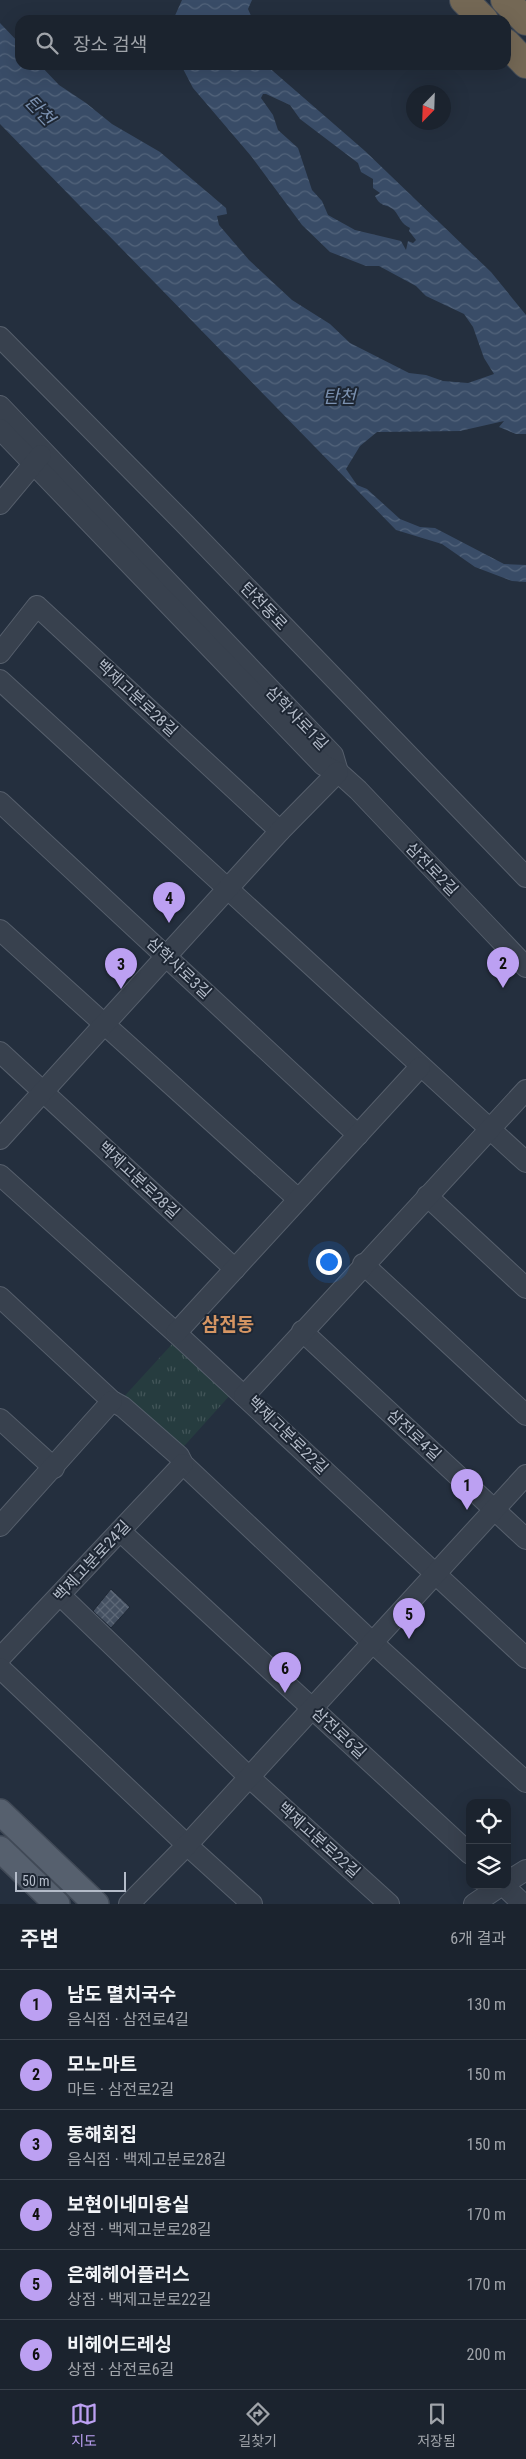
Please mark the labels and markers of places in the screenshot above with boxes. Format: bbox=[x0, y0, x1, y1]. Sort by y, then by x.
pin: 4 bbox=[153, 882, 185, 923]
pin: 2 bbox=[487, 947, 519, 988]
pin: 3 bbox=[105, 948, 137, 989]
pin: 1 bbox=[451, 1469, 483, 1510]
pin: 5 bbox=[393, 1598, 425, 1639]
pin: 6 bbox=[269, 1652, 301, 1693]

